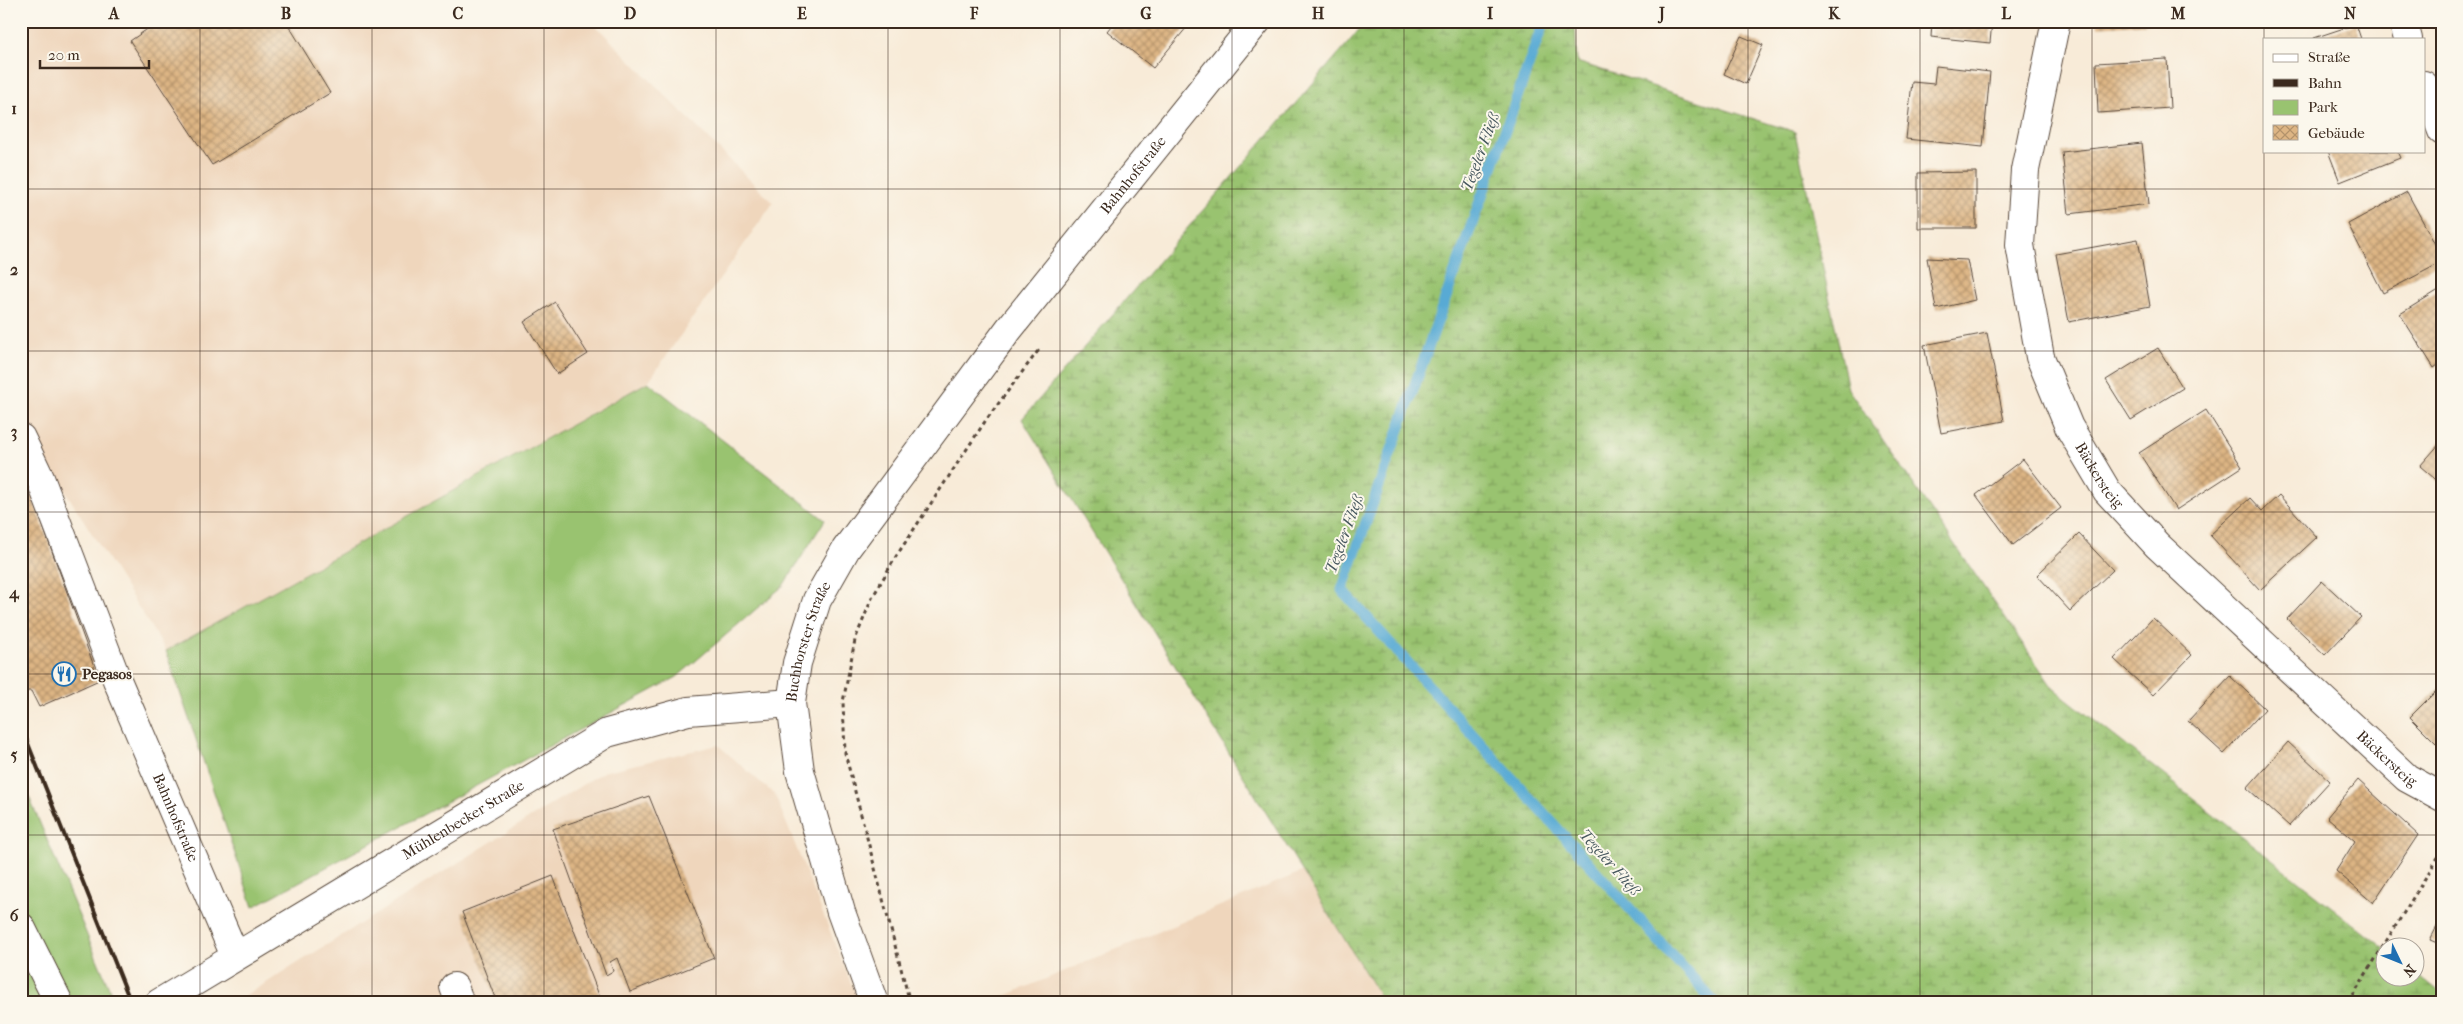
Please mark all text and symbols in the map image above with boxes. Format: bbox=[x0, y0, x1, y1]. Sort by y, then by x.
text: A bbox=[108, 4, 120, 23]
text: B bbox=[281, 4, 291, 23]
text: C bbox=[453, 4, 464, 23]
text: D bbox=[624, 4, 636, 23]
text: E bbox=[797, 4, 807, 23]
text: F bbox=[969, 4, 979, 23]
text: G bbox=[1140, 4, 1152, 23]
text: H bbox=[1312, 4, 1325, 23]
text: I bbox=[1487, 4, 1494, 23]
text: J bbox=[1657, 4, 1665, 24]
text: K bbox=[1828, 4, 1841, 23]
text: L bbox=[2001, 4, 2011, 23]
text: M bbox=[2170, 4, 2186, 23]
text: N bbox=[2344, 4, 2357, 23]
scale bar bbox=[40, 38, 149, 70]
legend bbox=[2263, 38, 2426, 152]
text: 20 m bbox=[48, 46, 80, 64]
text: Straße bbox=[2308, 48, 2351, 66]
text: Bahn bbox=[2308, 74, 2342, 92]
text: Park bbox=[2308, 98, 2338, 116]
text: 1 bbox=[11, 99, 17, 118]
water label: Tegeler Fließ bbox=[1457, 109, 1503, 194]
text: Gebäude bbox=[2308, 124, 2365, 142]
street label: Bahnhofstraße bbox=[1096, 132, 1170, 217]
text: 2 bbox=[10, 260, 18, 279]
text: 3 bbox=[11, 422, 17, 442]
street label: Bäckersteig bbox=[2071, 439, 2128, 513]
water label: Tegeler Fließ bbox=[1321, 491, 1367, 576]
street label: Buchhorster Straße bbox=[782, 578, 835, 703]
text: 4 bbox=[8, 583, 20, 603]
restaurant icon: Pegasos bbox=[51, 661, 77, 687]
place label: Pegasos bbox=[82, 665, 132, 683]
street label: Bäckersteig bbox=[2353, 727, 2421, 791]
text: 5 bbox=[11, 745, 18, 764]
street label: Bahnhofstraße bbox=[149, 770, 203, 865]
street label: Mühlenbecker Straße bbox=[399, 776, 528, 863]
water label: Tegeler Fließ bbox=[1575, 825, 1645, 900]
text: 6 bbox=[10, 906, 19, 925]
north arrow bbox=[2376, 936, 2426, 986]
text: N bbox=[2399, 961, 2419, 980]

